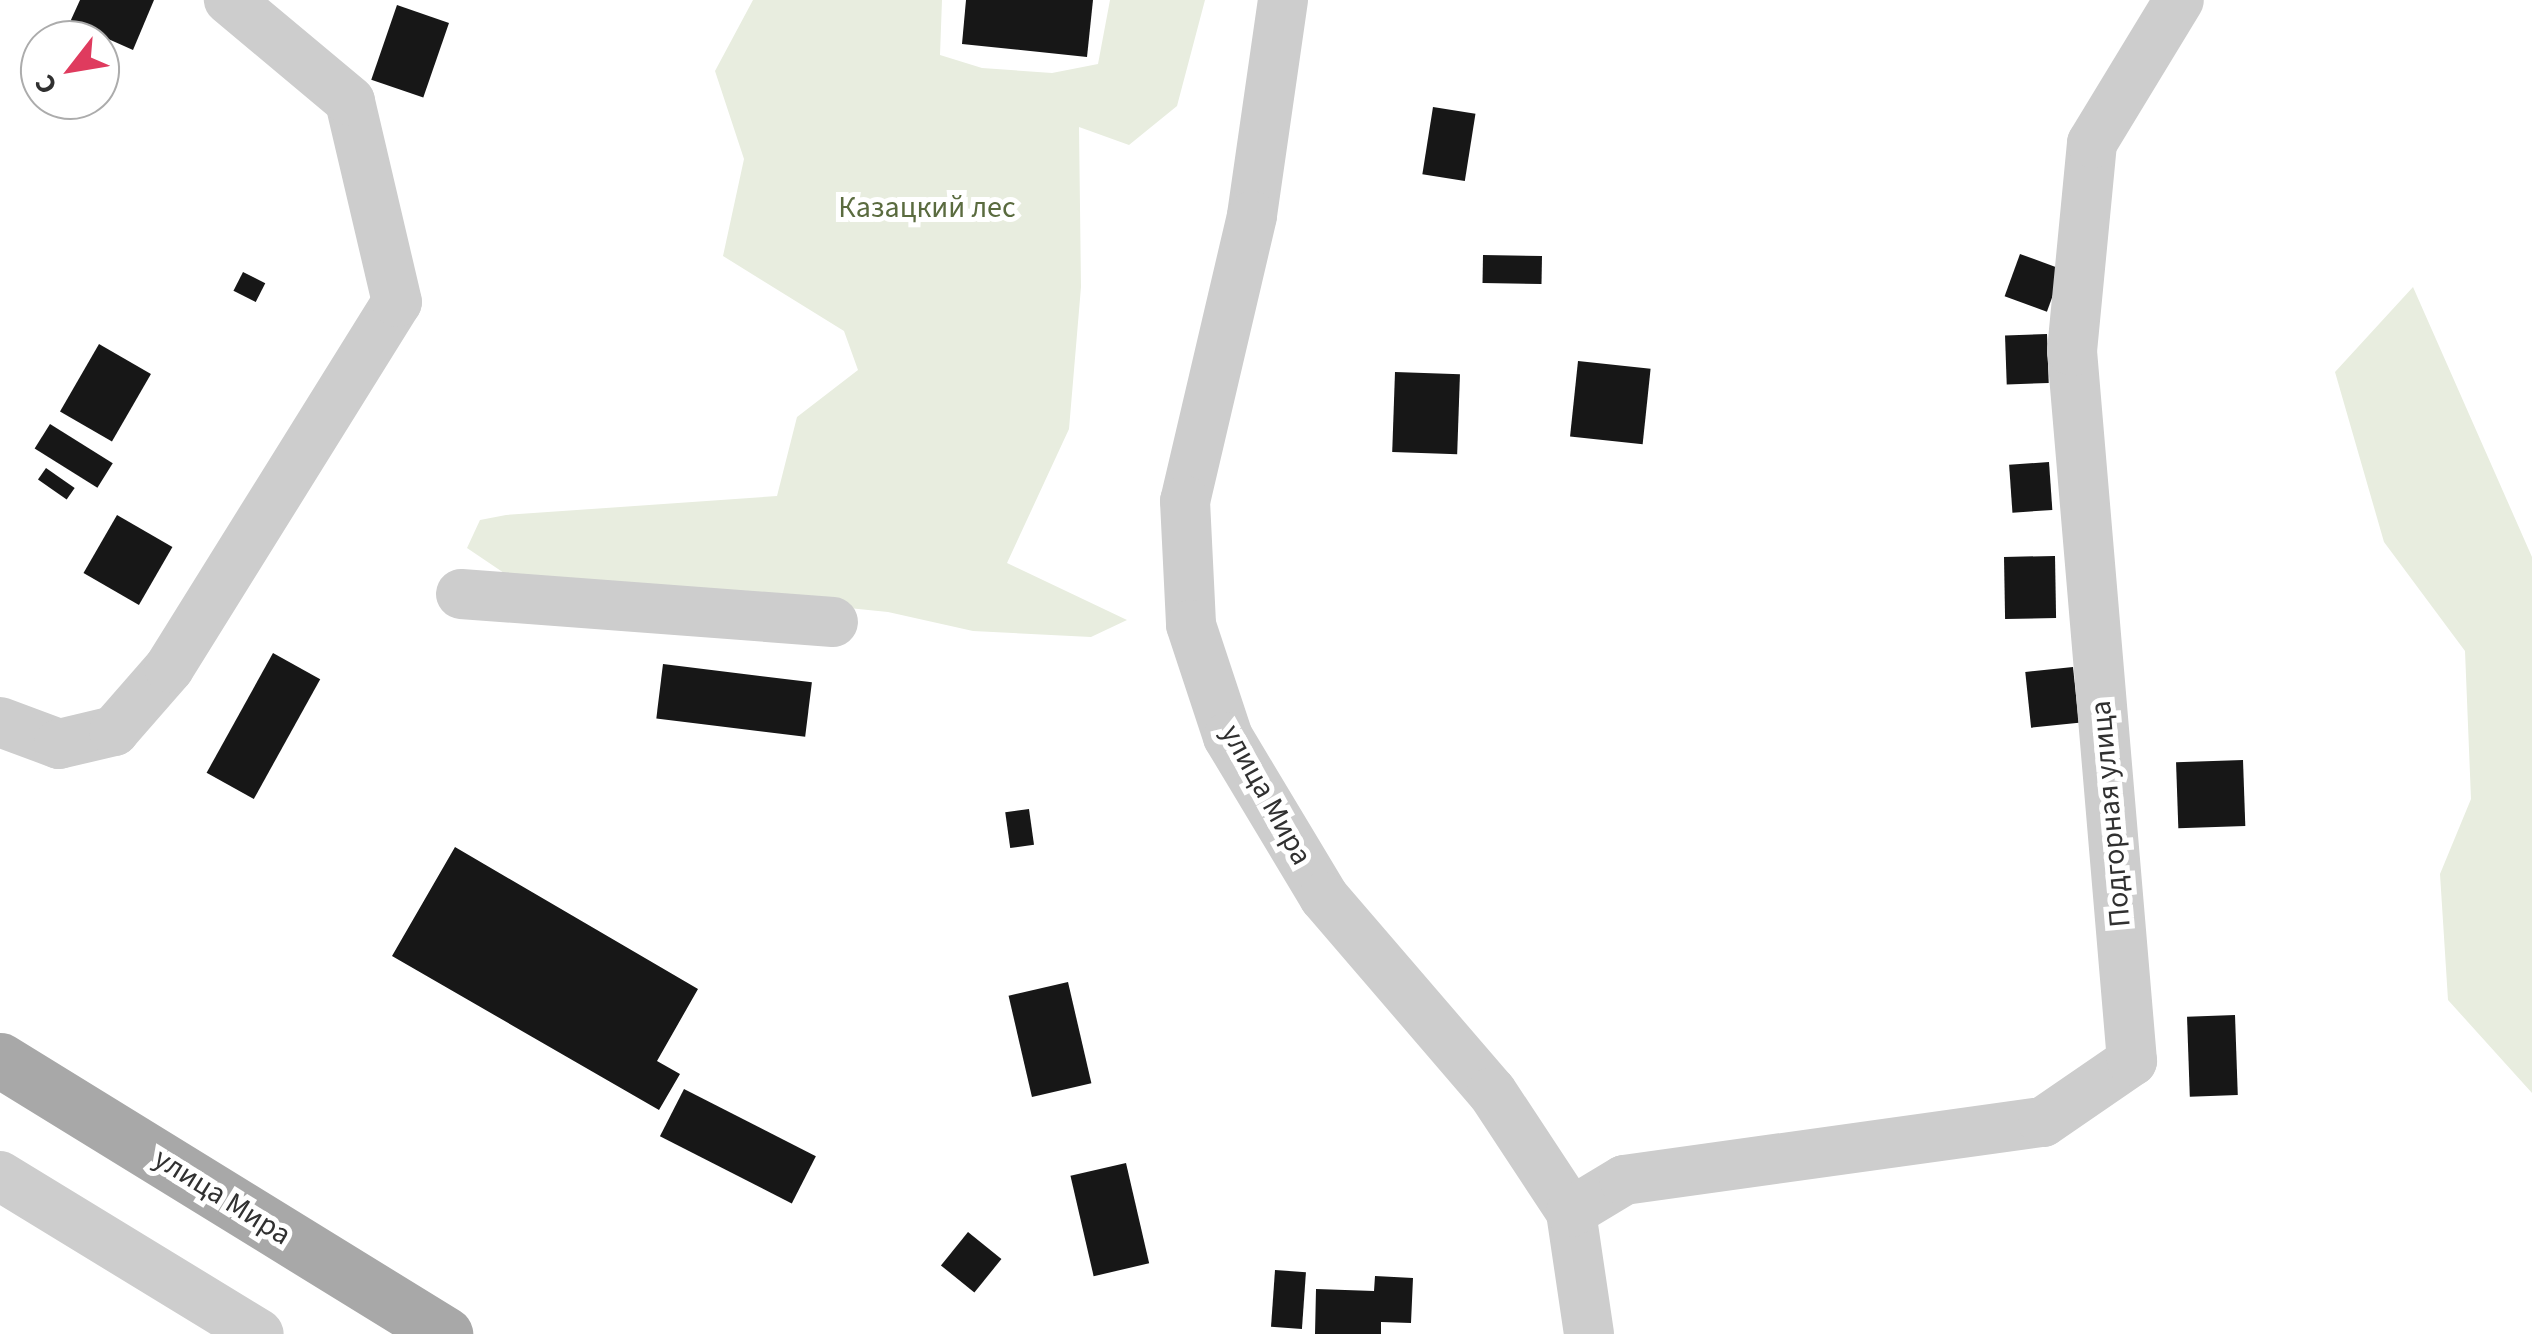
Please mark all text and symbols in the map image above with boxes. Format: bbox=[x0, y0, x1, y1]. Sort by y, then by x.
north arrow bbox=[20, 20, 120, 120]
text: С bbox=[25, 67, 67, 102]
park label: Казацкий лес bbox=[838, 190, 1016, 226]
street label: Подгорная улица bbox=[2083, 699, 2139, 929]
street label: улица Мира bbox=[1213, 719, 1319, 871]
street label: улица Мира bbox=[147, 1141, 297, 1253]

